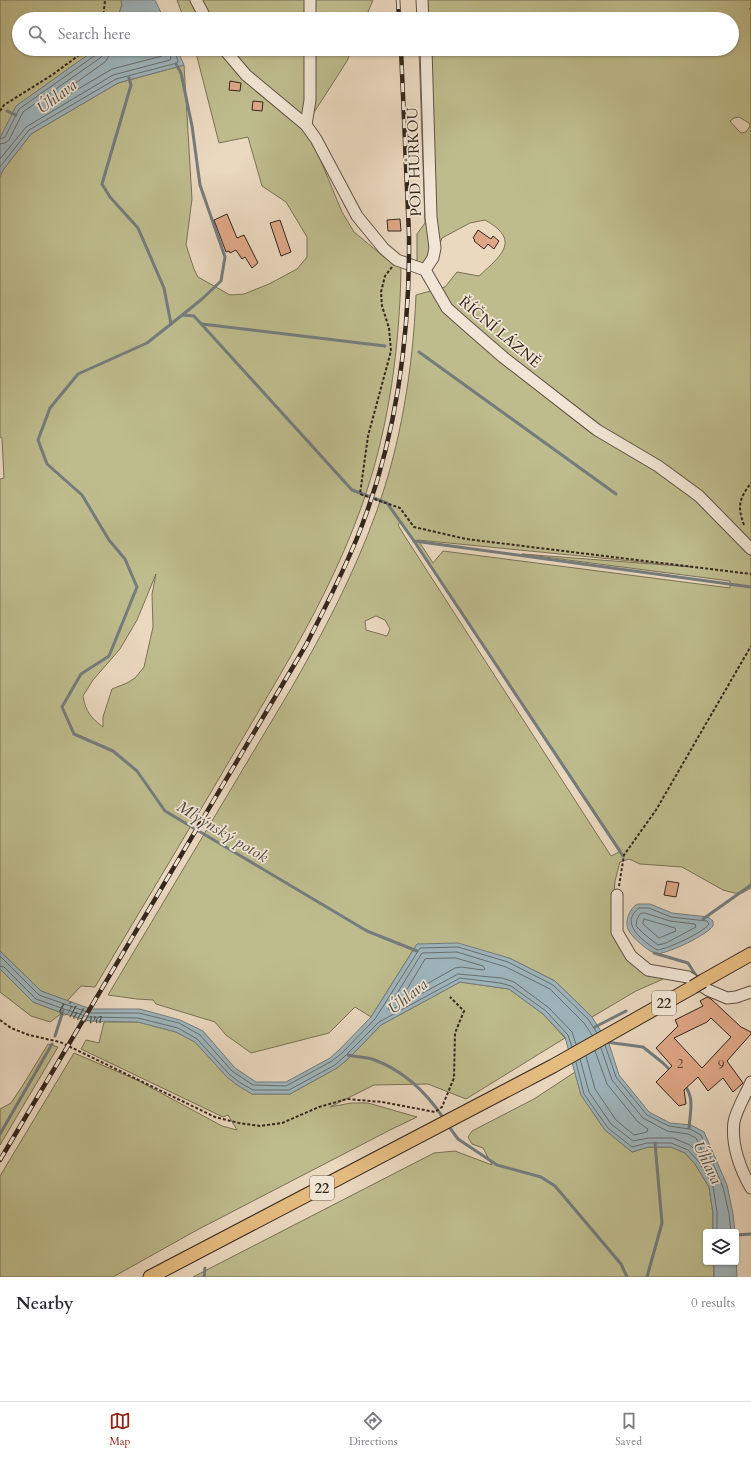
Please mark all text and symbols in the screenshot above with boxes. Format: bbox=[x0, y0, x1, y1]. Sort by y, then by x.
search box bbox=[12, 12, 739, 56]
icon: search bbox=[26, 23, 48, 45]
text: Search here bbox=[58, 24, 131, 44]
water label: Úhlava bbox=[32, 74, 81, 119]
street label: POD HŮRKOU bbox=[402, 106, 426, 217]
street label: ŘÍČNÍ LÁZNĚ bbox=[455, 292, 545, 372]
water label: Mlyýnský potok bbox=[173, 796, 272, 868]
water label: Úhlava bbox=[383, 974, 432, 1020]
road number: 22 bbox=[652, 991, 676, 1015]
water label: Úhlava bbox=[55, 998, 103, 1029]
house number: 2 bbox=[677, 1055, 684, 1073]
house number: 9 bbox=[718, 1056, 725, 1074]
water label: Úhlava bbox=[687, 1137, 727, 1188]
road number: 22 bbox=[310, 1176, 334, 1200]
map controls bbox=[703, 1229, 739, 1265]
button: layers bbox=[703, 1229, 739, 1265]
text: Nearby bbox=[16, 1292, 73, 1315]
text: 0 results bbox=[691, 1294, 735, 1312]
tab: Map bbox=[109, 1410, 131, 1449]
tab: Directions bbox=[349, 1410, 397, 1449]
tab: Saved bbox=[615, 1410, 642, 1449]

